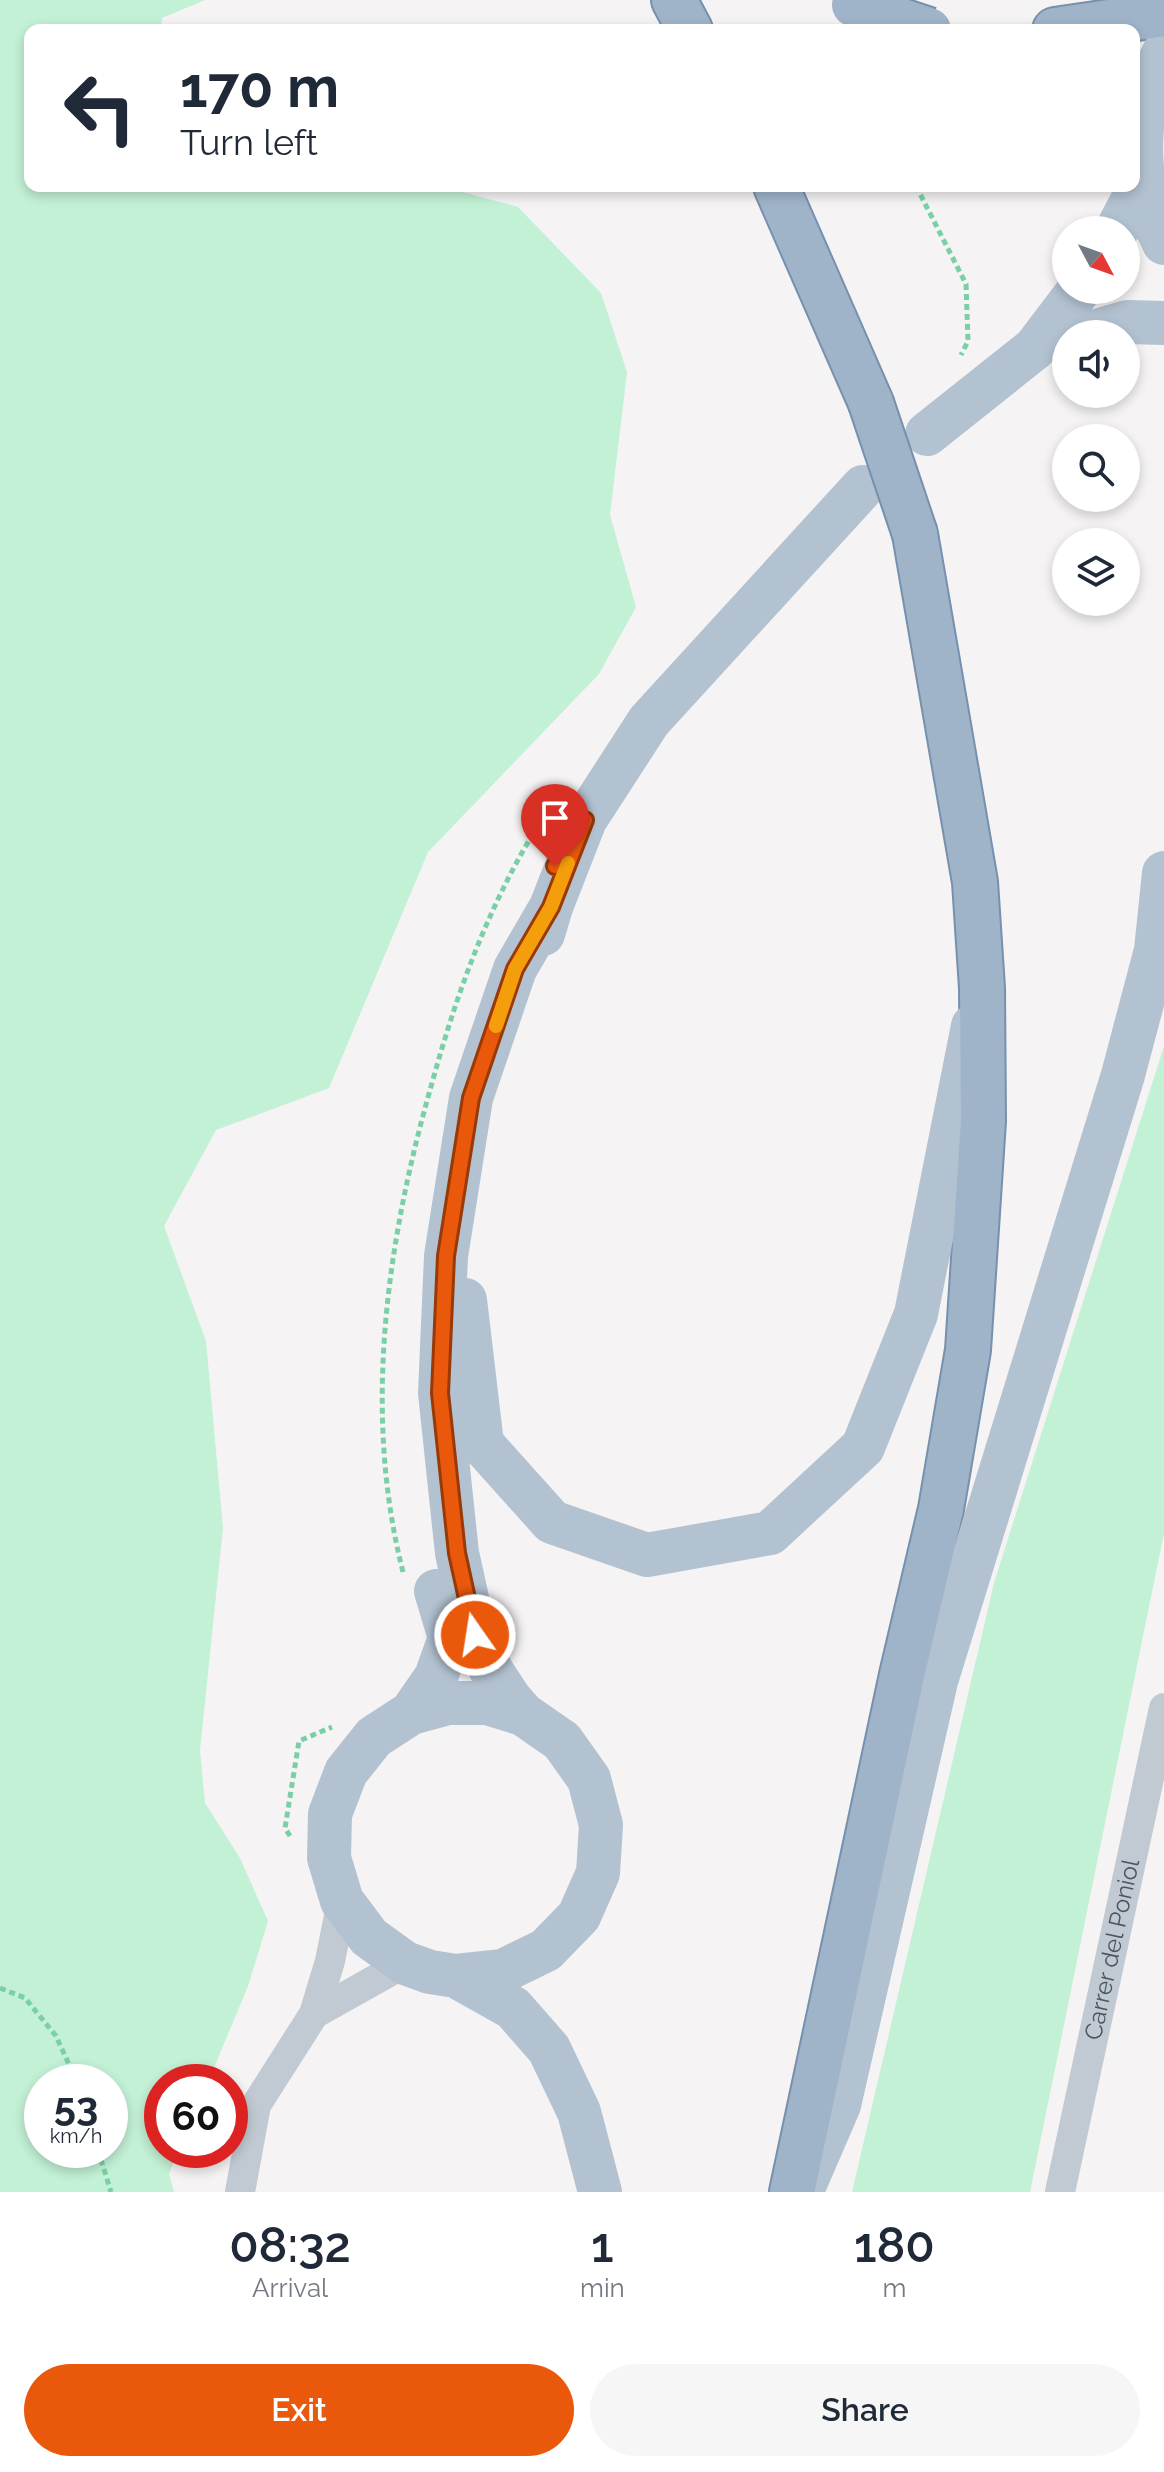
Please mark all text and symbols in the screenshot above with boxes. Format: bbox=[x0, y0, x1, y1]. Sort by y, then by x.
text: 170 m bbox=[180, 54, 339, 120]
icon: left bbox=[48, 56, 152, 160]
text: Turn left bbox=[180, 121, 318, 163]
north arrow bbox=[1052, 216, 1140, 304]
map controls bbox=[1052, 216, 1140, 616]
button: sound bbox=[1052, 320, 1140, 408]
button: search bbox=[1052, 424, 1140, 512]
button: layers bbox=[1052, 528, 1140, 616]
pin bbox=[521, 784, 589, 866]
icon: arrive bbox=[533, 796, 577, 840]
position arrow bbox=[433, 1593, 517, 1677]
street label: Carrer del Poniol bbox=[1078, 1856, 1145, 2042]
speed limit sign: 60 bbox=[144, 2064, 248, 2168]
text: 53 bbox=[54, 2082, 98, 2129]
text: km/h bbox=[50, 2124, 102, 2148]
text: 08:32 bbox=[229, 2217, 351, 2273]
text: 1 bbox=[591, 2217, 614, 2273]
text: 180 bbox=[854, 2217, 935, 2273]
text: Arrival bbox=[252, 2273, 328, 2303]
text: min bbox=[580, 2273, 625, 2303]
text: m bbox=[882, 2273, 906, 2303]
button: Exit bbox=[24, 2364, 574, 2456]
button: Share bbox=[590, 2364, 1140, 2456]

